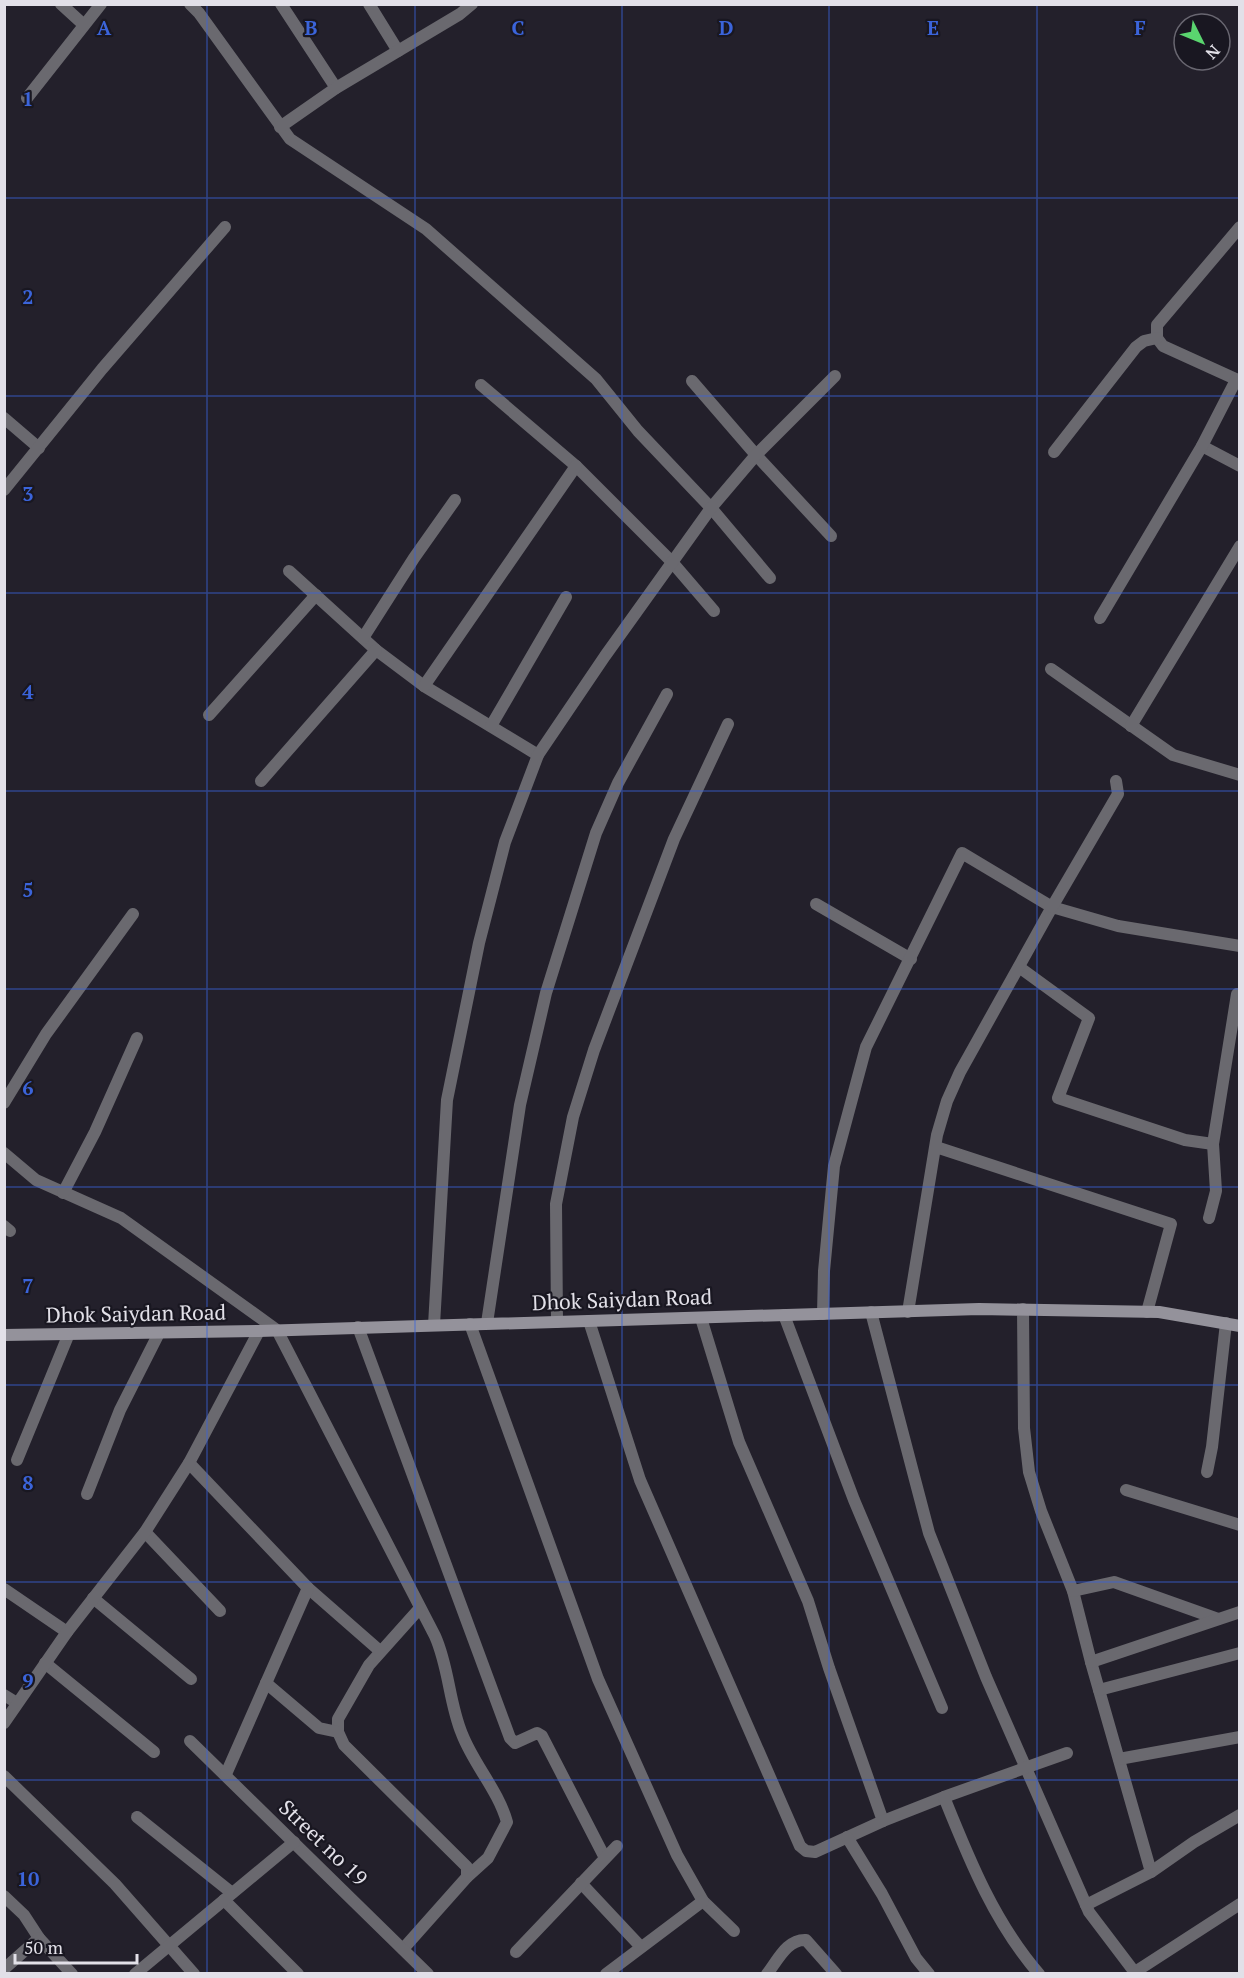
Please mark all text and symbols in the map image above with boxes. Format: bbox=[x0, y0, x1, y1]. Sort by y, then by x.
north arrow bbox=[1172, 12, 1232, 72]
text: A bbox=[97, 14, 112, 41]
text: B bbox=[305, 14, 318, 41]
text: C bbox=[511, 14, 525, 41]
text: D bbox=[719, 14, 733, 41]
text: E bbox=[927, 14, 939, 41]
text: F bbox=[1134, 14, 1146, 41]
text: N bbox=[1201, 40, 1225, 64]
text: 1 bbox=[22, 85, 34, 112]
text: 2 bbox=[22, 283, 34, 310]
text: 3 bbox=[22, 480, 34, 507]
text: 4 bbox=[22, 678, 34, 705]
text: 5 bbox=[22, 876, 34, 903]
text: 6 bbox=[22, 1074, 34, 1101]
text: 7 bbox=[22, 1272, 34, 1299]
street label: Dhok Saiydan Road bbox=[531, 1282, 713, 1316]
street label: Dhok Saiydan Road bbox=[46, 1297, 227, 1329]
text: 8 bbox=[22, 1469, 34, 1496]
text: 9 bbox=[22, 1667, 34, 1694]
street label: Street no 19 bbox=[273, 1793, 374, 1892]
text: 10 bbox=[17, 1865, 39, 1892]
scale bar bbox=[15, 1927, 136, 1965]
text: 50 m bbox=[24, 1935, 64, 1959]

